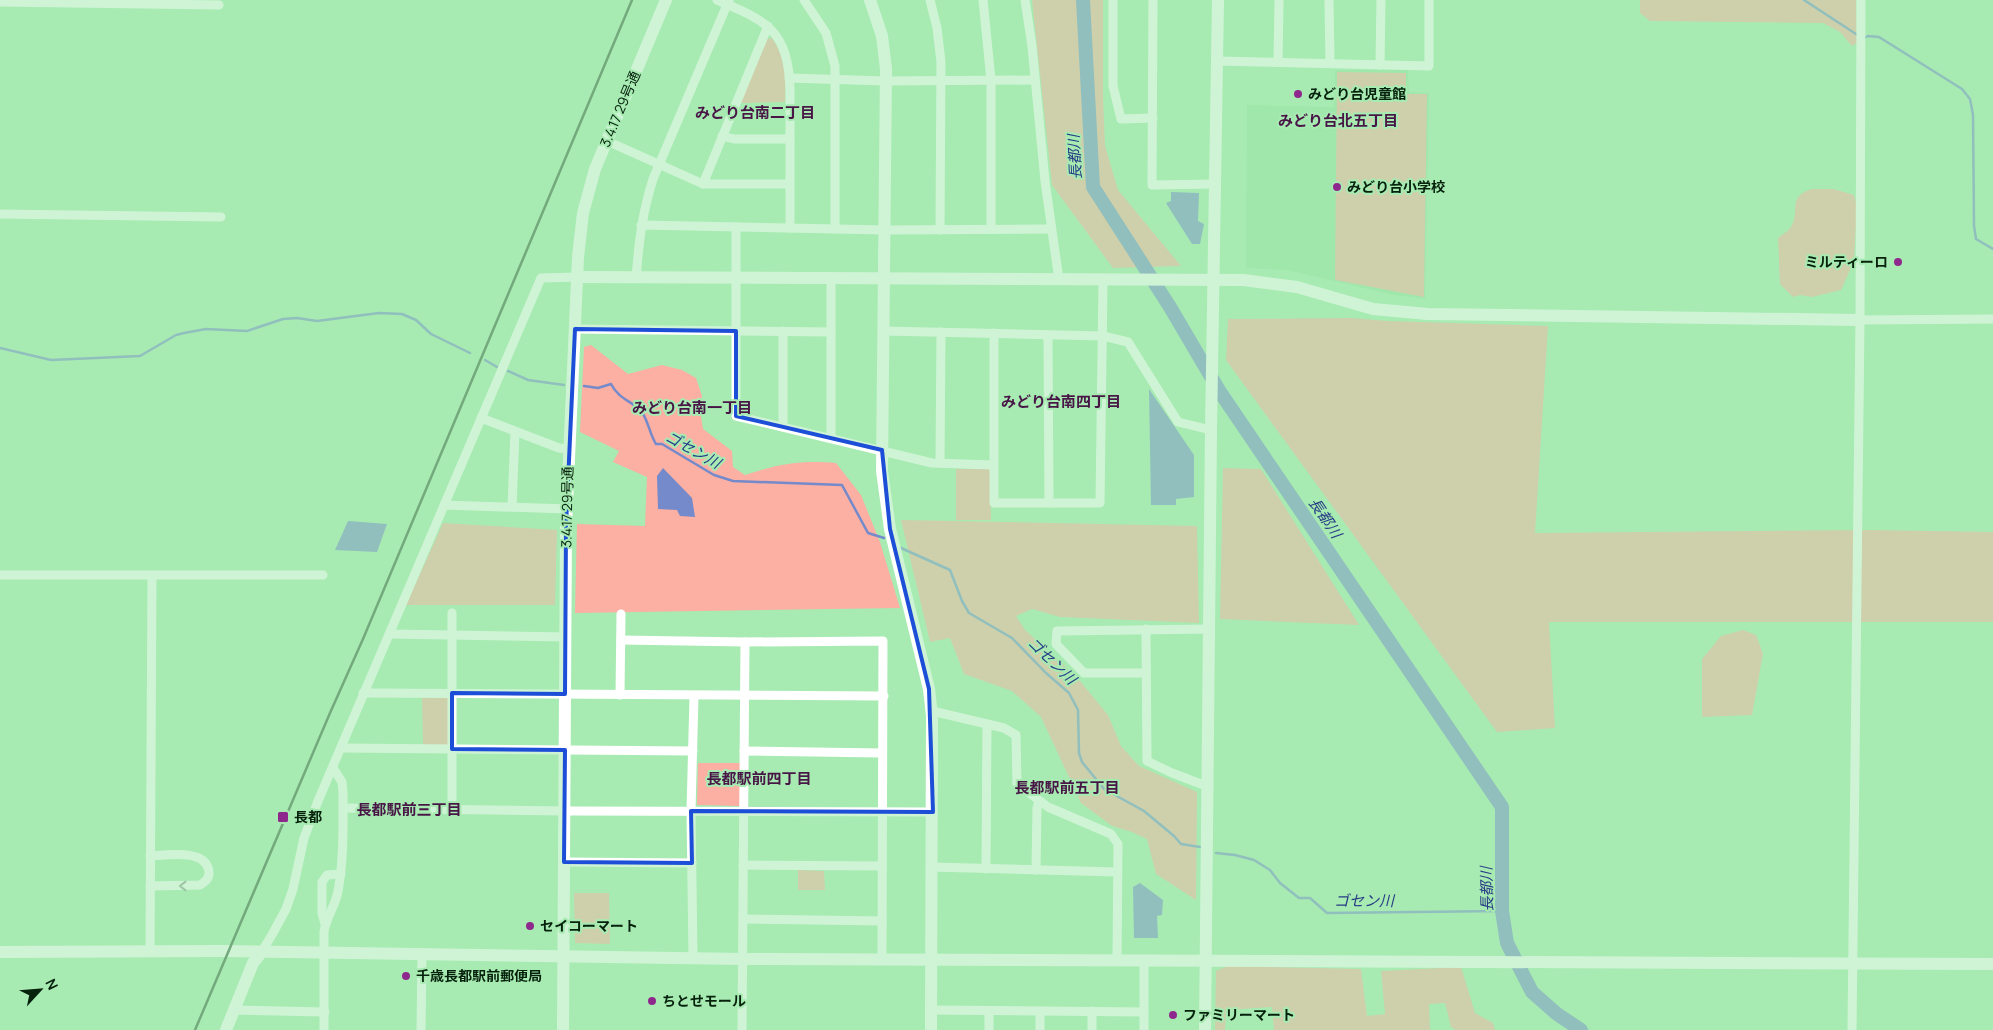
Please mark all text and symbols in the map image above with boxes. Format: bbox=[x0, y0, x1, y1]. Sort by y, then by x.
street label: 3.4.17 29号通 bbox=[595, 68, 644, 150]
place label: みどり台児童館 bbox=[1308, 84, 1406, 103]
marker: みどり台児童館 bbox=[1292, 88, 1304, 100]
district label: みどり台南二丁目 bbox=[695, 102, 815, 123]
district label: みどり台北五丁目 bbox=[1278, 110, 1398, 131]
water label: 長都川 bbox=[1063, 132, 1086, 180]
place label: みどり台小学校 bbox=[1347, 177, 1445, 196]
marker: みどり台小学校 bbox=[1331, 181, 1343, 193]
place label: ミルティーロ bbox=[1805, 252, 1888, 271]
marker: ミルティーロ bbox=[1892, 256, 1904, 268]
district label: みどり台南四丁目 bbox=[1001, 391, 1121, 412]
district label: みどり台南一丁目 bbox=[632, 397, 752, 418]
water label: ゴセン川 bbox=[662, 426, 726, 474]
street label: 3.4.17 29号通 bbox=[556, 466, 577, 548]
water label: 長都川 bbox=[1304, 493, 1348, 544]
water label: ゴセン川 bbox=[1023, 632, 1083, 690]
district label: 長都駅前四丁目 bbox=[706, 768, 812, 789]
district label: 長都駅前五丁目 bbox=[1014, 777, 1120, 798]
district label: 長都駅前三丁目 bbox=[356, 799, 462, 820]
place label: 長都 bbox=[294, 807, 322, 826]
marker: 長都 bbox=[276, 810, 290, 824]
water label: 長都川 bbox=[1476, 864, 1497, 912]
one-way arrow bbox=[179, 880, 187, 891]
water label: ゴセン川 bbox=[1334, 890, 1396, 911]
place label: セイコーマート bbox=[540, 916, 638, 935]
marker: セイコーマート bbox=[524, 920, 536, 932]
north arrow bbox=[15, 965, 65, 1015]
place label: 千歳長都駅前郵便局 bbox=[416, 966, 542, 985]
marker: 千歳長都駅前郵便局 bbox=[400, 970, 412, 982]
text: N bbox=[41, 975, 63, 993]
place label: ちとせモール bbox=[662, 991, 746, 1010]
marker: ちとせモール bbox=[646, 995, 658, 1007]
place label: ファミリーマート bbox=[1183, 1005, 1295, 1024]
marker: ファミリーマート bbox=[1167, 1009, 1179, 1021]

